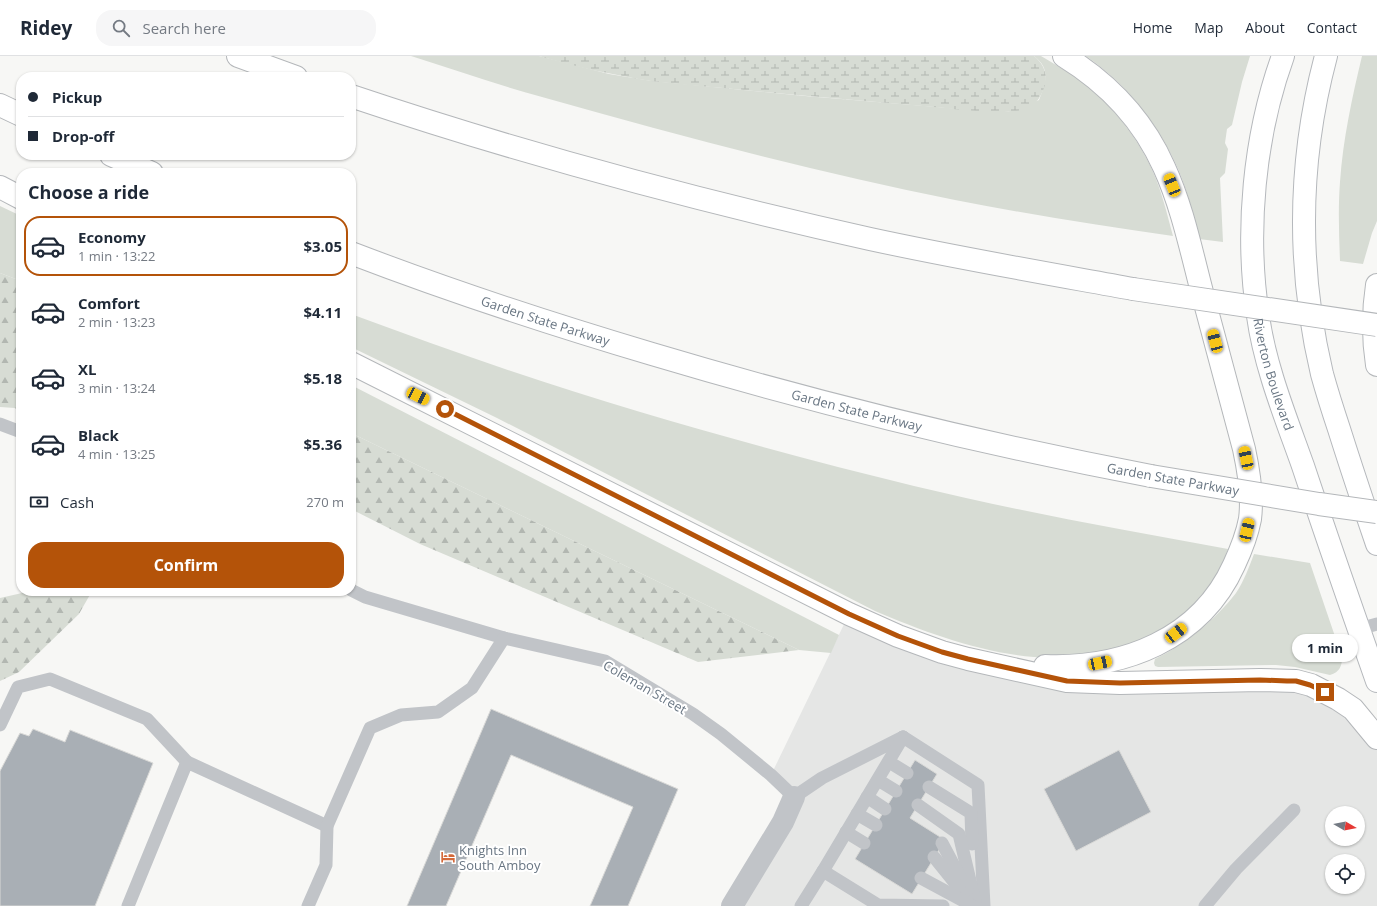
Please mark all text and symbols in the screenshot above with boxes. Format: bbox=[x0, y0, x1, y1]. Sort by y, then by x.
search box bbox=[96, 10, 376, 46]
text: Ridey bbox=[20, 15, 72, 41]
icon: search bbox=[110, 17, 132, 39]
text: Search here bbox=[142, 18, 226, 38]
text: Home bbox=[1133, 18, 1172, 37]
text: Map bbox=[1194, 18, 1223, 37]
text: About bbox=[1245, 18, 1285, 37]
text: Contact bbox=[1307, 18, 1357, 37]
text: Pickup bbox=[52, 87, 102, 107]
text: Drop-off bbox=[52, 126, 114, 146]
car bbox=[1162, 172, 1182, 198]
text: Choose a ride bbox=[28, 180, 149, 204]
text: Economy bbox=[78, 227, 146, 247]
icon: car bbox=[30, 228, 66, 264]
text: $3.05 bbox=[303, 236, 342, 256]
text: 1 min · 13:22 bbox=[78, 247, 155, 265]
street label: Garden State Parkway bbox=[479, 292, 613, 350]
text: Comfort bbox=[78, 293, 140, 313]
icon: car bbox=[30, 294, 66, 330]
text: $4.11 bbox=[303, 302, 342, 322]
text: 2 min · 13:23 bbox=[78, 313, 155, 331]
street label: Riverton Boulevard bbox=[1249, 317, 1298, 433]
car bbox=[1206, 328, 1224, 354]
text: XL bbox=[78, 359, 96, 379]
icon: car bbox=[30, 360, 66, 396]
text: $5.18 bbox=[303, 368, 342, 388]
text: 3 min · 13:24 bbox=[78, 379, 155, 397]
car bbox=[405, 385, 431, 407]
street label: Garden State Parkway bbox=[790, 385, 924, 436]
route start bbox=[436, 400, 454, 418]
text: Black bbox=[78, 425, 119, 445]
icon: car bbox=[30, 426, 66, 462]
text: $5.36 bbox=[303, 434, 342, 454]
text: 4 min · 13:25 bbox=[78, 445, 155, 463]
car bbox=[1238, 445, 1254, 471]
street label: Garden State Parkway bbox=[1106, 459, 1241, 500]
icon: cash bbox=[28, 491, 50, 513]
text: Cash bbox=[60, 492, 94, 512]
text: 270 m bbox=[306, 493, 344, 511]
car bbox=[1238, 517, 1256, 543]
button: Confirm bbox=[28, 542, 344, 588]
car bbox=[1163, 621, 1189, 645]
callout: 1 min bbox=[1292, 634, 1358, 662]
text: 1 min bbox=[1307, 639, 1343, 657]
car bbox=[1087, 655, 1113, 671]
street label: Coleman Street bbox=[600, 656, 690, 718]
route end bbox=[1316, 683, 1334, 701]
north arrow bbox=[1325, 806, 1365, 846]
map controls bbox=[1325, 806, 1365, 894]
place label: Knights Inn South Amboy bbox=[459, 841, 541, 874]
hotel icon: Knights Inn South Amboy bbox=[440, 849, 456, 865]
button: locate bbox=[1325, 854, 1365, 894]

